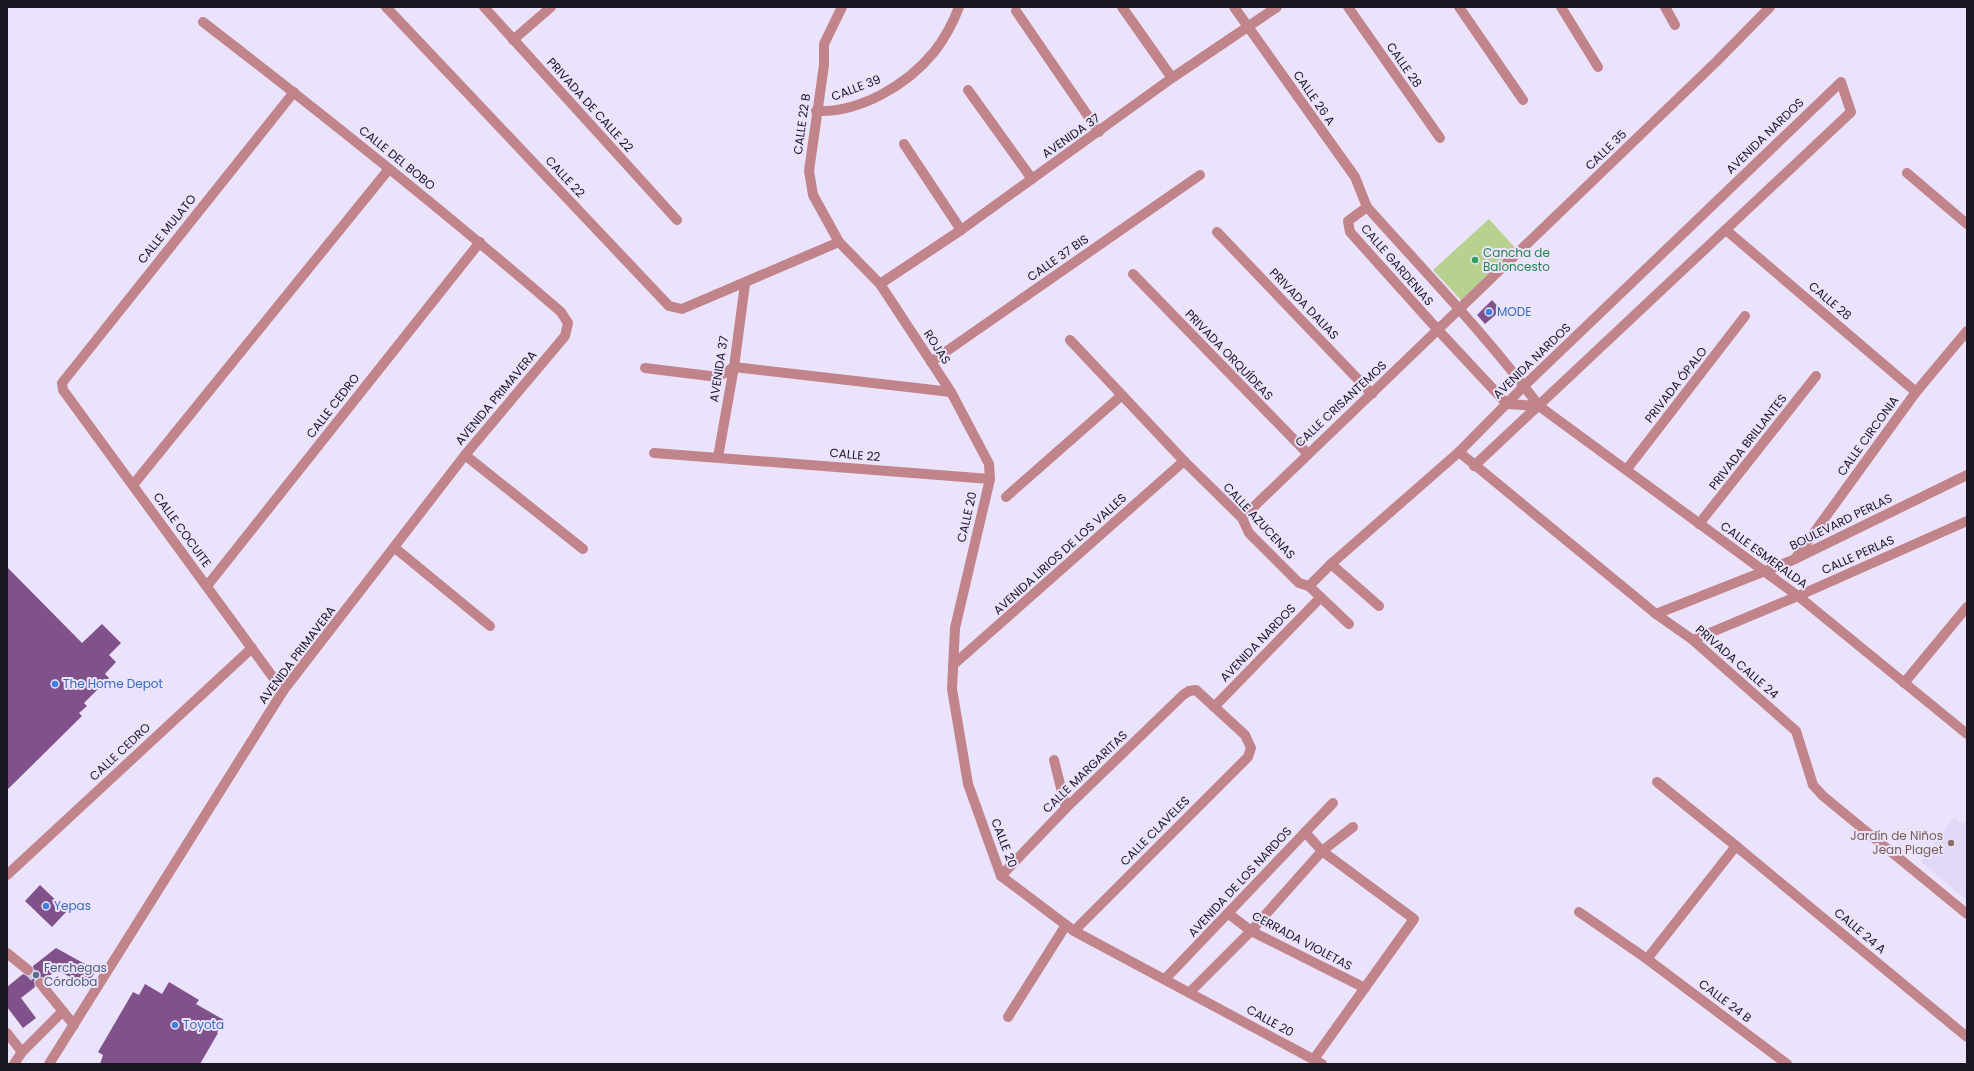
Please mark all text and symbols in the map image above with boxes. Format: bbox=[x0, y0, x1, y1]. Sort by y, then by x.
street label: CALLE 28 bbox=[1383, 39, 1426, 91]
street label: PRIVADA DE CALLE 22 bbox=[543, 54, 638, 156]
street label: CALLE 26 A bbox=[1289, 67, 1339, 128]
street label: CALLE 39 bbox=[829, 70, 883, 105]
street label: CALLE 22 B bbox=[789, 92, 814, 156]
street label: AVENIDA NARDOS bbox=[1722, 94, 1807, 177]
street label: AVENIDA 37 bbox=[1038, 109, 1103, 162]
street label: CALLE DEL BOBO bbox=[356, 122, 439, 194]
street label: CALLE 35 bbox=[1581, 126, 1630, 174]
street label: CALLE 22 bbox=[542, 152, 589, 201]
street label: CALLE MULATO bbox=[133, 190, 200, 267]
street label: CALLE GARDENIAS bbox=[1357, 220, 1438, 309]
street label: CALLE 37 BIS bbox=[1024, 230, 1092, 285]
place label: Cancha de Baloncesto bbox=[1483, 244, 1550, 275]
marker: Cancha de Baloncesto bbox=[1470, 255, 1480, 265]
street label: PRIVADA DALIAS bbox=[1266, 264, 1343, 343]
street label: CALLE 28 bbox=[1805, 278, 1856, 324]
place label: MODE bbox=[1497, 303, 1531, 320]
street label: PRIVADA ORQUÍDEAS bbox=[1182, 306, 1277, 404]
marker: MODE bbox=[1484, 307, 1494, 317]
street label: AVENIDA NARDOS bbox=[1489, 319, 1574, 402]
street label: ROJAS bbox=[920, 326, 955, 367]
street label: AVENIDA 37 bbox=[705, 334, 732, 403]
street label: PRIVADA ÓPALO bbox=[1641, 343, 1711, 426]
street label: AVENIDA PRIMAVERA bbox=[451, 347, 540, 449]
street label: CALLE CRISANTEMOS bbox=[1291, 357, 1390, 451]
street label: CALLE CEDRO bbox=[302, 370, 363, 442]
street label: PRIVADA BRILLANTES bbox=[1705, 390, 1790, 493]
street label: CALLE CIRCONIA bbox=[1833, 392, 1902, 479]
street label: CALLE 22 bbox=[829, 444, 881, 465]
street label: CALLE AZUCENAS bbox=[1219, 479, 1299, 563]
street label: CALLE COCUITE bbox=[149, 489, 215, 571]
street label: AVENIDA LIRIOS DE LOS VALLES bbox=[989, 489, 1130, 618]
street label: BOULEVARD PERLAS bbox=[1787, 489, 1895, 554]
street label: CALLE 20 bbox=[952, 490, 981, 544]
street label: CALLE ESMERALDA bbox=[1717, 517, 1811, 592]
street label: CALLE PERLAS bbox=[1819, 531, 1897, 578]
street label: AVENIDA NARDOS bbox=[1216, 600, 1299, 685]
street label: AVENIDA PRIMAVERA bbox=[254, 602, 339, 707]
street label: PRIVADA CALLE 24 bbox=[1692, 621, 1783, 703]
place label: The Home Depot bbox=[63, 675, 163, 692]
marker: The Home Depot bbox=[50, 679, 60, 689]
street label: CALLE CEDRO bbox=[85, 719, 154, 784]
street label: CALLE MARGARITAS bbox=[1038, 727, 1131, 817]
street label: CALLE CLAVELES bbox=[1116, 792, 1193, 869]
street label: CALLE 20 bbox=[987, 816, 1022, 870]
street label: AVENIDA DE LOS NARDOS bbox=[1184, 823, 1295, 940]
place label: Jardín de Niños Jean Piaget bbox=[1850, 827, 1943, 858]
marker: Jardín de Niños Jean Piaget bbox=[1946, 838, 1956, 848]
place label: Yepas bbox=[54, 897, 91, 914]
marker: Yepas bbox=[41, 901, 51, 911]
street label: CALLE 24 A bbox=[1831, 904, 1890, 957]
street label: CERRADA VIOLETAS bbox=[1249, 907, 1355, 974]
place label: Ferchegas Córdoba bbox=[44, 959, 107, 990]
marker: Ferchegas Córdoba bbox=[31, 970, 41, 980]
street label: CALLE 24 B bbox=[1695, 975, 1755, 1026]
street label: CALLE 20 bbox=[1244, 1001, 1297, 1040]
place label: Toyota bbox=[183, 1016, 224, 1033]
marker: Toyota bbox=[170, 1020, 180, 1030]

